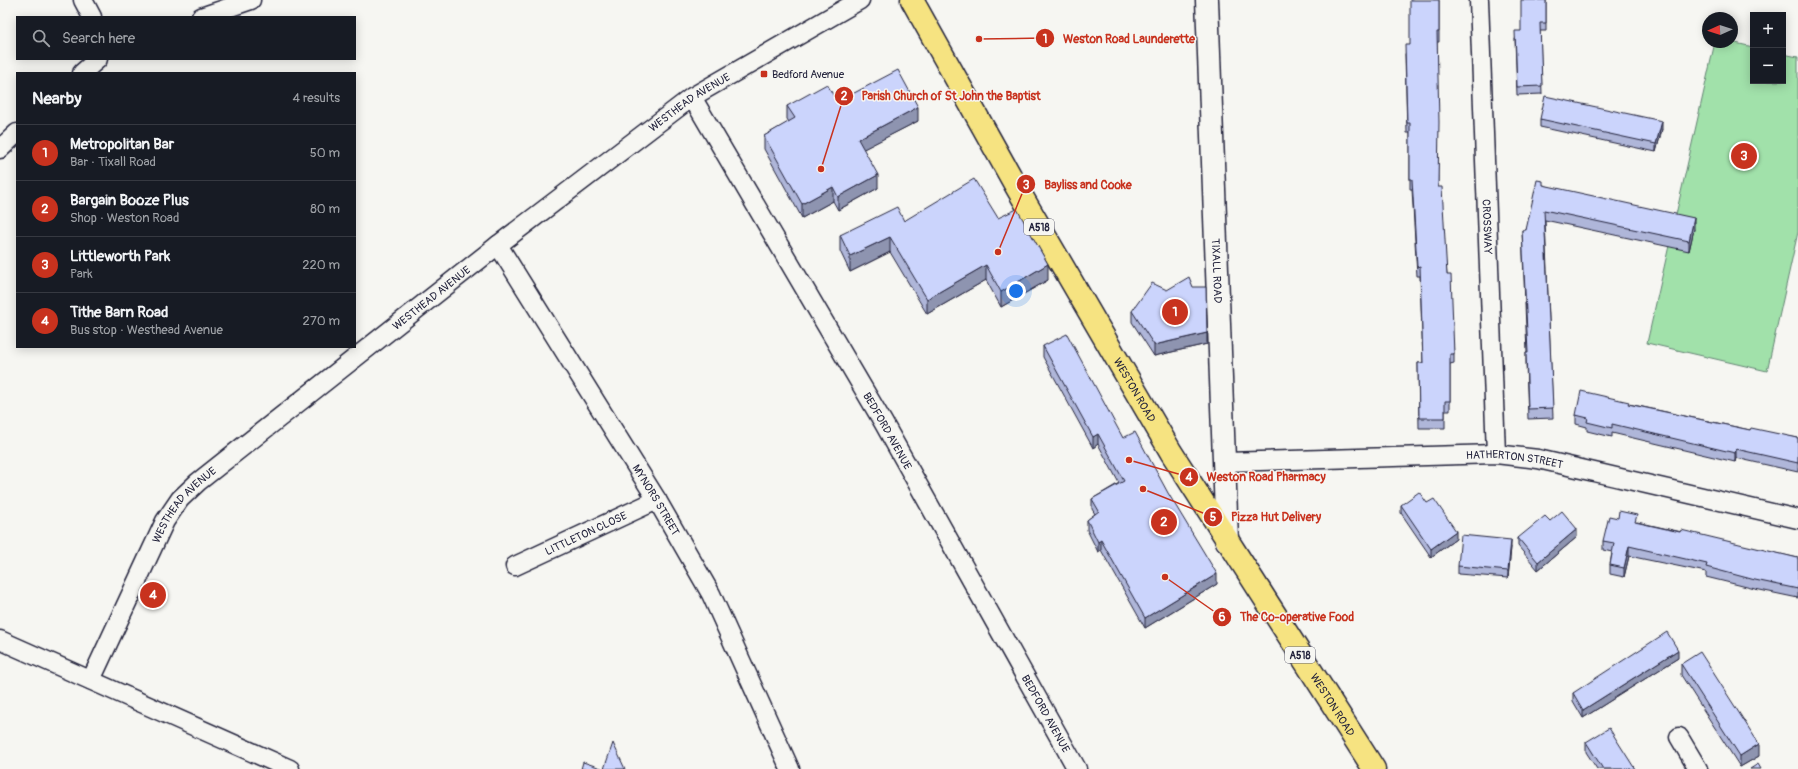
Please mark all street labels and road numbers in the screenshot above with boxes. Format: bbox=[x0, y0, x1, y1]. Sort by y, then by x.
street label: WESTHEAD AVENUE bbox=[646, 70, 733, 135]
street label: CROSSWAY bbox=[1479, 199, 1495, 255]
road number: A518 bbox=[1024, 219, 1054, 235]
street label: TIXALL ROAD bbox=[1209, 238, 1224, 304]
street label: WESTHEAD AVENUE bbox=[390, 263, 473, 333]
street label: WESTON ROAD bbox=[1111, 356, 1158, 425]
street label: BEDFORD AVENUE bbox=[860, 390, 914, 472]
street label: HATHERTON STREET bbox=[1466, 448, 1564, 472]
street label: MYNORS STREET bbox=[630, 462, 682, 538]
street label: WESTHEAD AVENUE bbox=[150, 464, 219, 545]
street label: LITTLETON CLOSE bbox=[543, 509, 629, 558]
road number: A518 bbox=[1285, 647, 1315, 663]
street label: WESTON ROAD bbox=[1308, 671, 1357, 739]
street label: BEDFORD AVENUE bbox=[1019, 673, 1073, 755]

